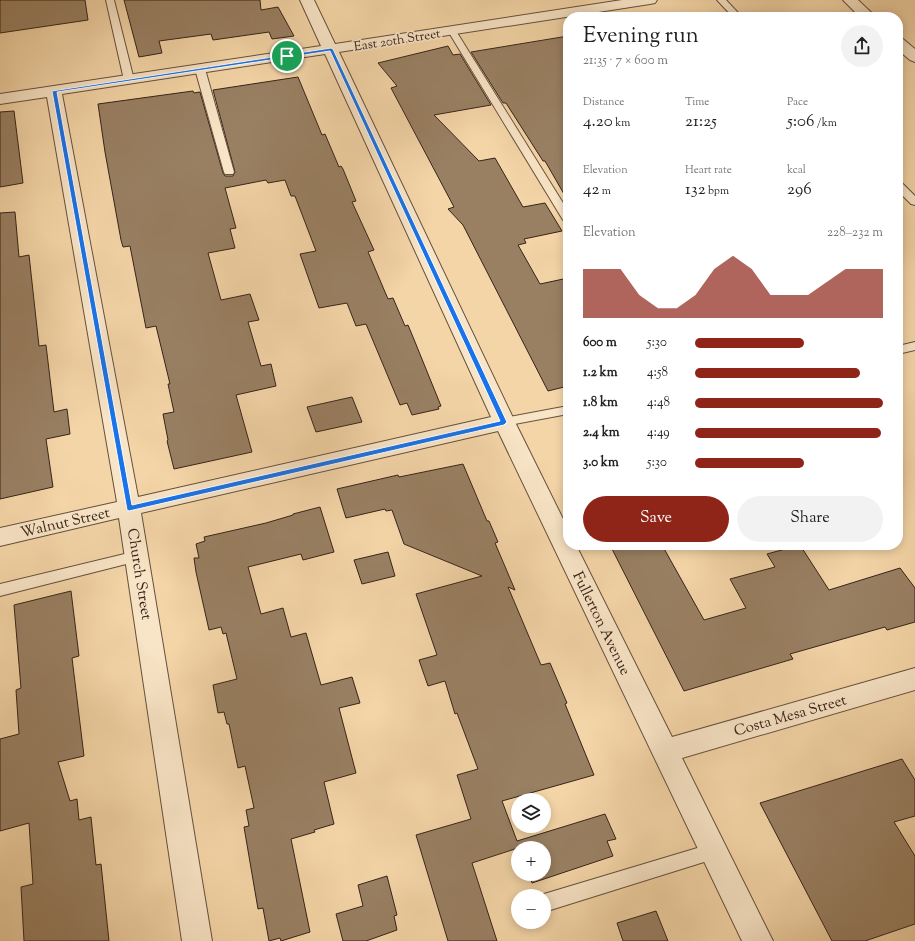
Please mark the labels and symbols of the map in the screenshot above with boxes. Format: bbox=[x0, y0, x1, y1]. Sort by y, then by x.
street label: East 20th Street bbox=[353, 25, 442, 57]
pin bbox=[270, 39, 304, 73]
street label: Walnut Street bbox=[18, 503, 112, 544]
street label: Church Street bbox=[121, 527, 156, 622]
street label: Fullerton Avenue bbox=[566, 568, 635, 679]
street label: Costa Mesa Street bbox=[732, 690, 849, 743]

